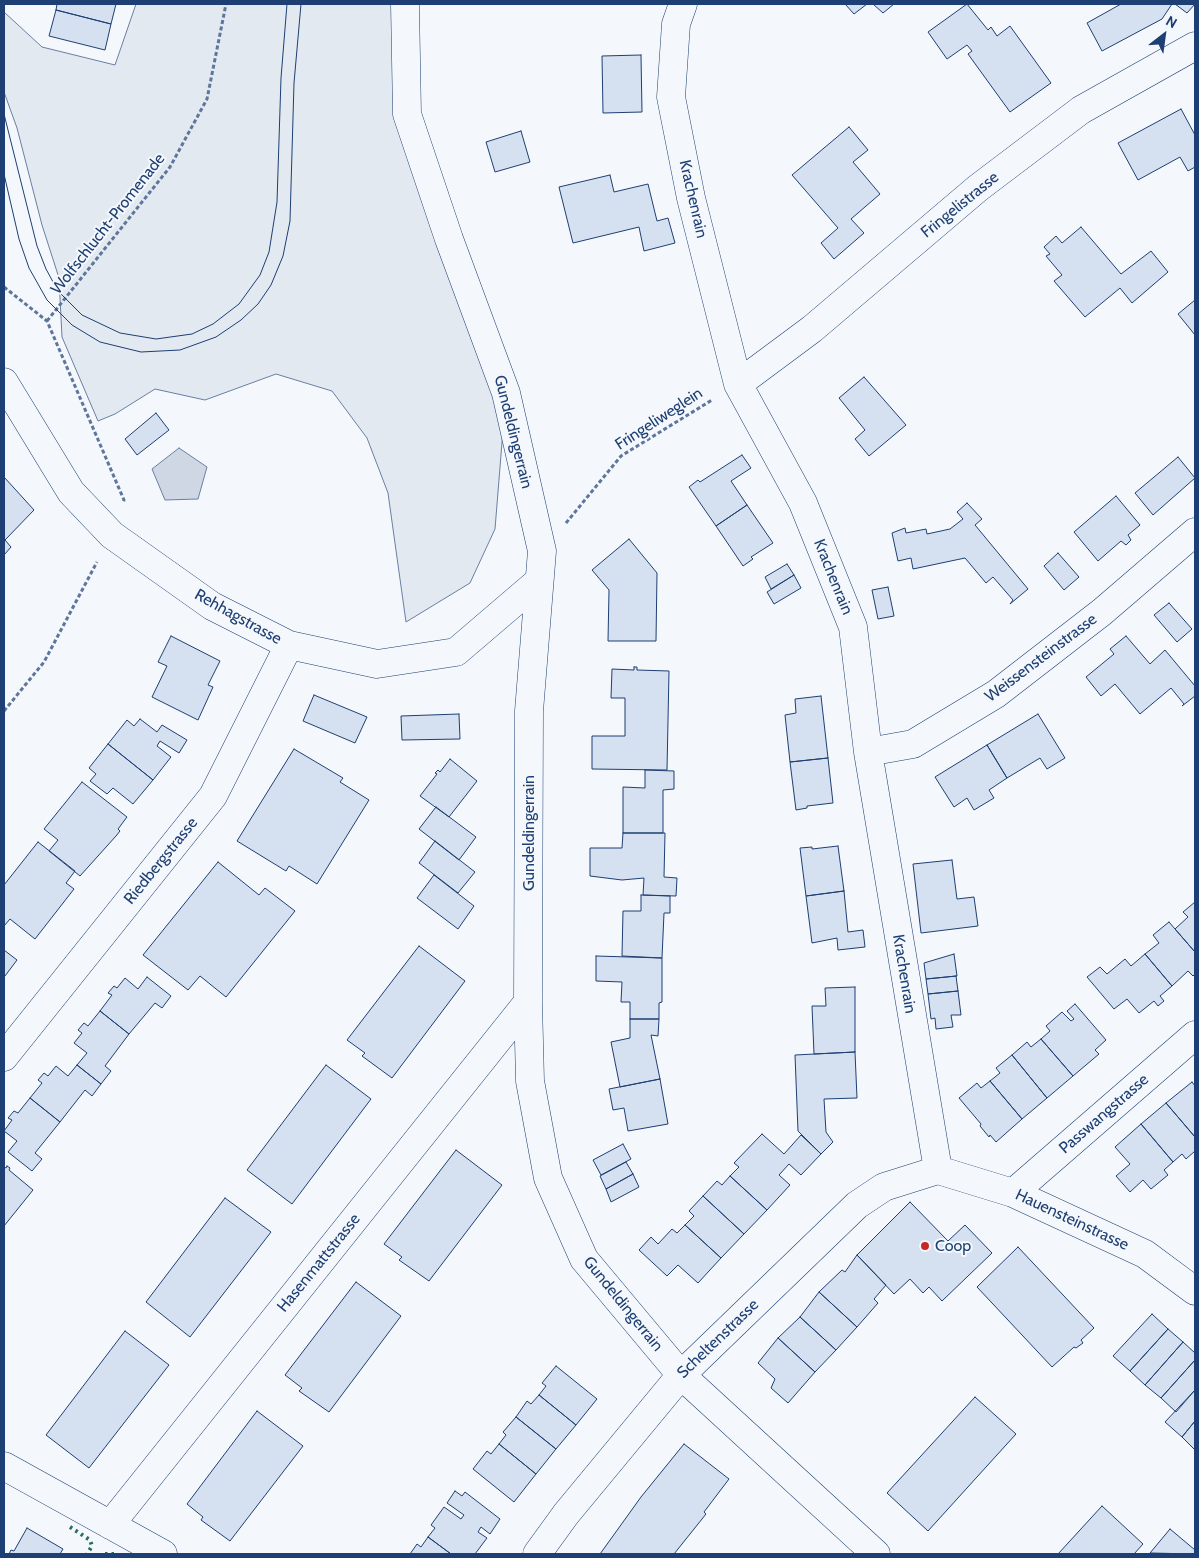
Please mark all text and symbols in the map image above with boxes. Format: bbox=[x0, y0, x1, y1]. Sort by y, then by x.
north arrow bbox=[1139, 10, 1189, 60]
text: N bbox=[1163, 12, 1180, 32]
street label: Wolfschlucht-Promenade bbox=[47, 150, 169, 298]
street label: Krachenrain bbox=[675, 158, 711, 240]
street label: Fringelistrasse bbox=[917, 168, 1003, 242]
street label: Gundeldingerrain bbox=[490, 373, 536, 491]
street label: Fringeliweglein bbox=[612, 384, 706, 454]
street label: Krachenrain bbox=[809, 536, 857, 618]
street label: Rehhagstrasse bbox=[191, 585, 285, 649]
street label: Weissensteinstrasse bbox=[981, 610, 1101, 706]
street label: Gundeldingerrain bbox=[519, 775, 539, 891]
street label: Riedbergstrasse bbox=[120, 814, 202, 908]
street label: Krachenrain bbox=[888, 933, 920, 1015]
street label: Passwangstrasse bbox=[1055, 1070, 1153, 1158]
street label: Hauensteinstrasse bbox=[1012, 1185, 1132, 1255]
street label: Hasenmattstrasse bbox=[273, 1210, 365, 1316]
place label: Coop bbox=[935, 1236, 971, 1256]
marker: Coop bbox=[919, 1240, 931, 1252]
street label: Gundeldingerrain bbox=[579, 1253, 667, 1355]
street label: Scheltenstrasse bbox=[673, 1295, 763, 1383]

